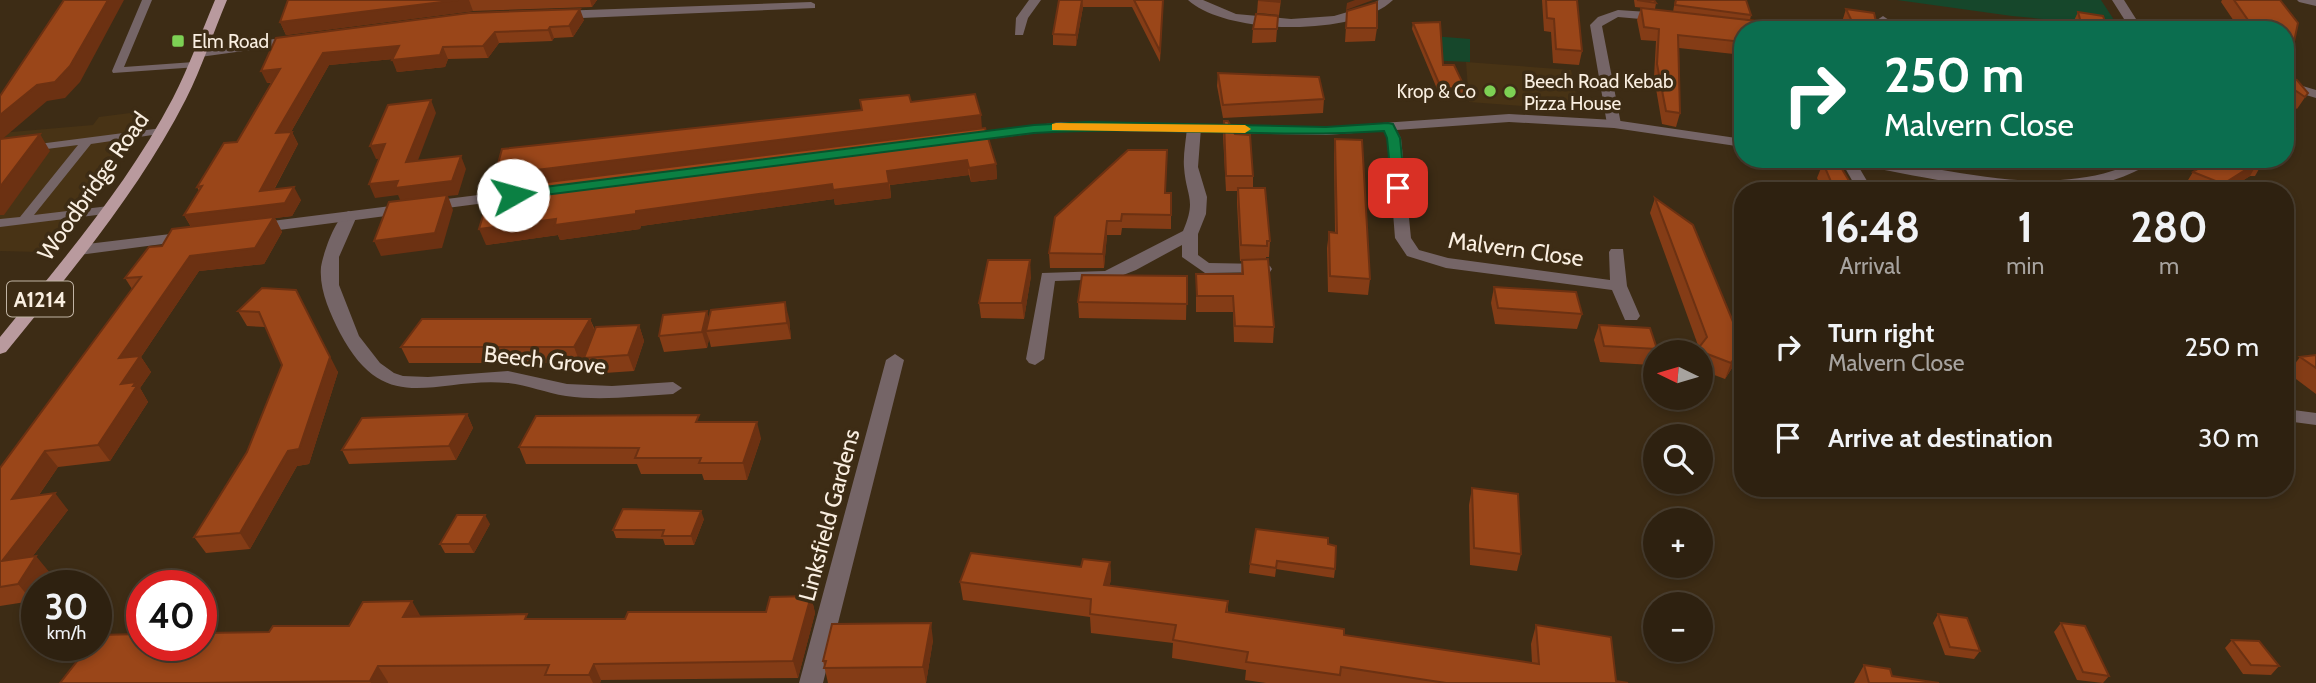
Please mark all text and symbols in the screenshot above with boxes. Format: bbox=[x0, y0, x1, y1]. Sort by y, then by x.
place label: Elm Road bbox=[192, 30, 269, 53]
marker: Elm Road bbox=[170, 33, 186, 49]
text: 250 m bbox=[1884, 45, 2024, 104]
icon: right bbox=[1769, 49, 1860, 140]
place label: Beech Road Kebab Pizza House bbox=[1524, 70, 1674, 115]
place label: Krop & Co bbox=[1396, 80, 1476, 103]
marker: Krop & Co bbox=[1482, 83, 1498, 99]
marker: Beech Road Kebab Pizza House bbox=[1502, 84, 1518, 100]
text: Malvern Close bbox=[1884, 105, 2074, 144]
street label: Woodbridge Road bbox=[31, 106, 155, 266]
position arrow bbox=[476, 158, 550, 232]
pin bbox=[1368, 158, 1428, 218]
icon: arrive bbox=[1379, 169, 1417, 207]
text: 16:48 bbox=[1820, 201, 1920, 253]
text: 1 bbox=[2018, 201, 2033, 253]
text: 280 bbox=[2131, 201, 2208, 253]
street label: Malvern Close bbox=[1446, 226, 1586, 272]
text: Arrival bbox=[1840, 252, 1901, 280]
text: min bbox=[2006, 252, 2044, 280]
text: m bbox=[2159, 252, 2179, 280]
road number: A1214 bbox=[7, 282, 73, 316]
text: Turn right bbox=[1828, 317, 1934, 349]
icon: right bbox=[1769, 328, 1807, 366]
text: 250 m bbox=[2185, 331, 2259, 363]
street label: Beech Grove bbox=[482, 340, 608, 380]
north arrow bbox=[1643, 340, 1713, 410]
map controls bbox=[1643, 340, 1713, 662]
text: Malvern Close bbox=[1828, 349, 1964, 377]
icon: arrive bbox=[1769, 419, 1807, 457]
text: Arrive at destination bbox=[1828, 422, 2053, 454]
text: 30 m bbox=[2198, 422, 2259, 454]
button: search bbox=[1643, 424, 1713, 494]
street label: Linksfield Gardens bbox=[793, 426, 865, 604]
button: + bbox=[1643, 508, 1713, 578]
speed limit sign: 40 bbox=[126, 570, 217, 661]
text: 30 bbox=[45, 585, 88, 628]
button: − bbox=[1643, 592, 1713, 662]
text: km/h bbox=[47, 622, 86, 644]

